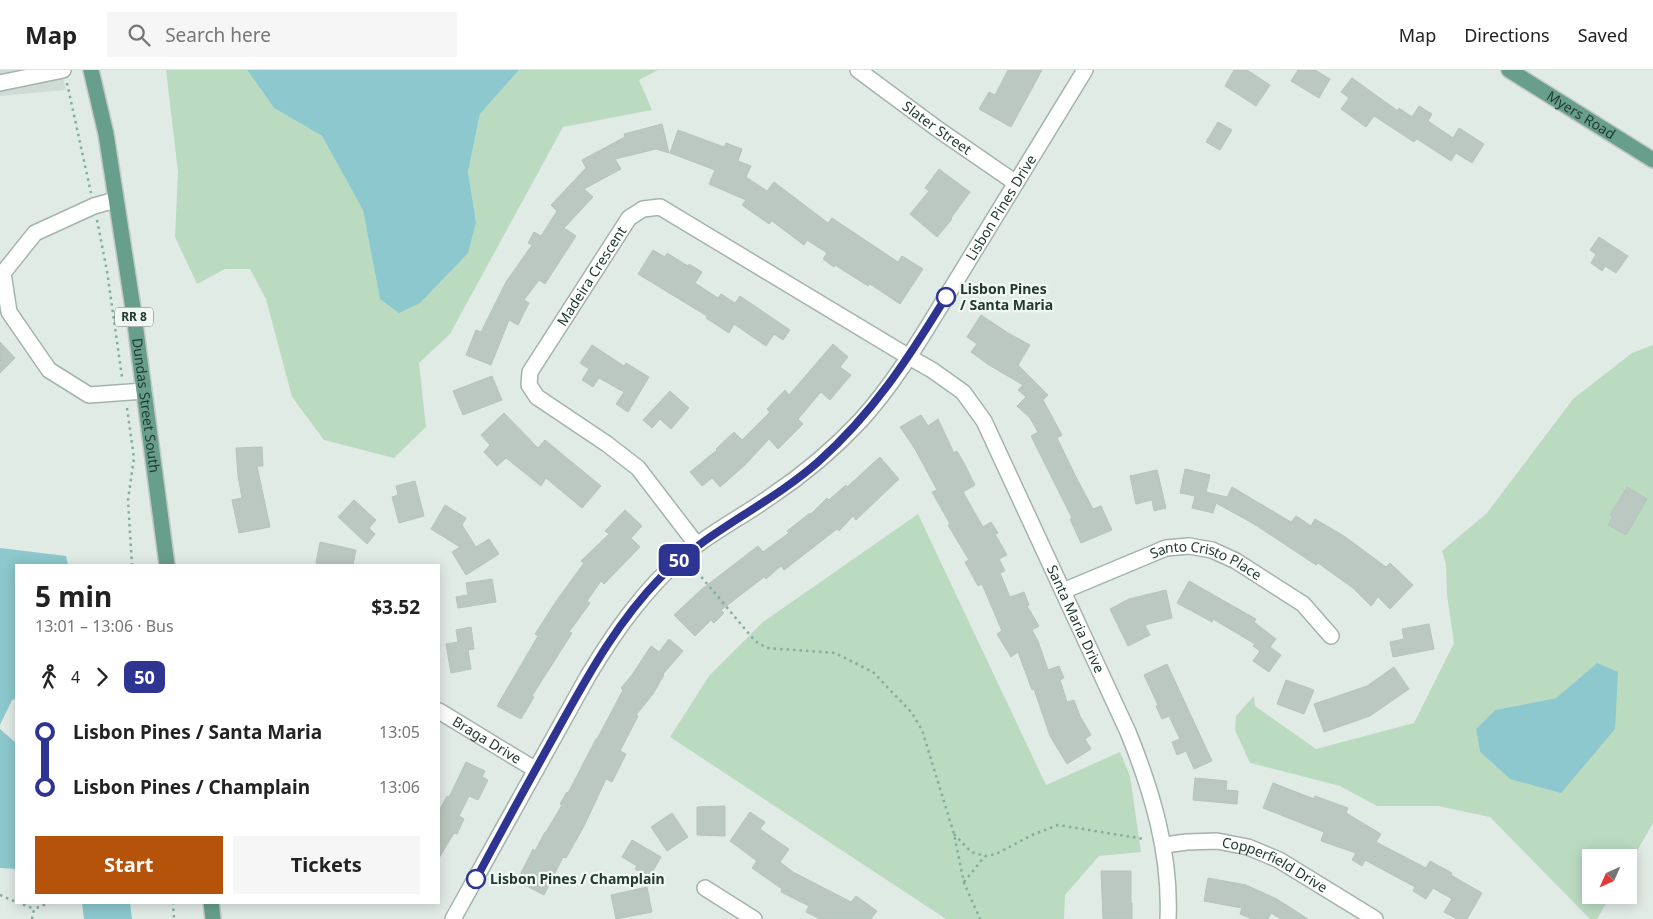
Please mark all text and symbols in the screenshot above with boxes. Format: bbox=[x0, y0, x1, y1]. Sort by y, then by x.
search box bbox=[107, 12, 457, 57]
text: Map bbox=[25, 18, 77, 51]
icon: search bbox=[125, 21, 153, 49]
text: Search here bbox=[165, 22, 271, 48]
text: Map bbox=[1399, 23, 1436, 47]
text: Directions bbox=[1464, 23, 1550, 47]
text: Saved bbox=[1578, 23, 1628, 47]
street label: Myers Road bbox=[1543, 86, 1619, 143]
street label: Slater Street bbox=[899, 96, 976, 159]
street label: Lisbon Pines Drive bbox=[961, 151, 1040, 264]
street label: Madeira Crescent bbox=[552, 222, 630, 329]
place label: Lisbon Pines / Santa Maria bbox=[960, 279, 1053, 314]
marker: Lisbon Pines / Santa Maria bbox=[936, 287, 956, 307]
road number: RR 8 bbox=[115, 308, 153, 326]
street label: Dundas Street South bbox=[128, 337, 165, 474]
street label: Santo Cristo Place bbox=[1147, 536, 1266, 584]
line badge: 50 bbox=[656, 544, 702, 576]
text: 50 bbox=[669, 548, 689, 572]
street label: Santa Maria Drive bbox=[1043, 562, 1109, 676]
text: 5 min bbox=[35, 577, 112, 615]
text: $3.52 bbox=[371, 594, 420, 620]
text: 13:01 – 13:06 · Bus bbox=[35, 615, 174, 637]
icon: walk bbox=[35, 663, 63, 691]
icon: forward bbox=[88, 663, 116, 691]
text: 50 bbox=[134, 665, 155, 689]
text: 4 bbox=[71, 666, 80, 688]
street label: Braga Drive bbox=[449, 711, 525, 768]
text: Lisbon Pines / Santa Maria bbox=[73, 719, 322, 745]
text: 13:05 bbox=[379, 721, 420, 743]
text: Lisbon Pines / Champlain bbox=[73, 774, 310, 800]
text: 13:06 bbox=[379, 776, 420, 798]
street label: Copperfield Drive bbox=[1220, 832, 1331, 897]
button: Start bbox=[35, 836, 223, 894]
button: Tickets bbox=[233, 836, 420, 894]
north arrow bbox=[1582, 849, 1638, 904]
map controls bbox=[1582, 849, 1637, 904]
marker: Lisbon Pines / Champlain bbox=[466, 869, 486, 889]
place label: Lisbon Pines / Champlain bbox=[490, 869, 665, 888]

